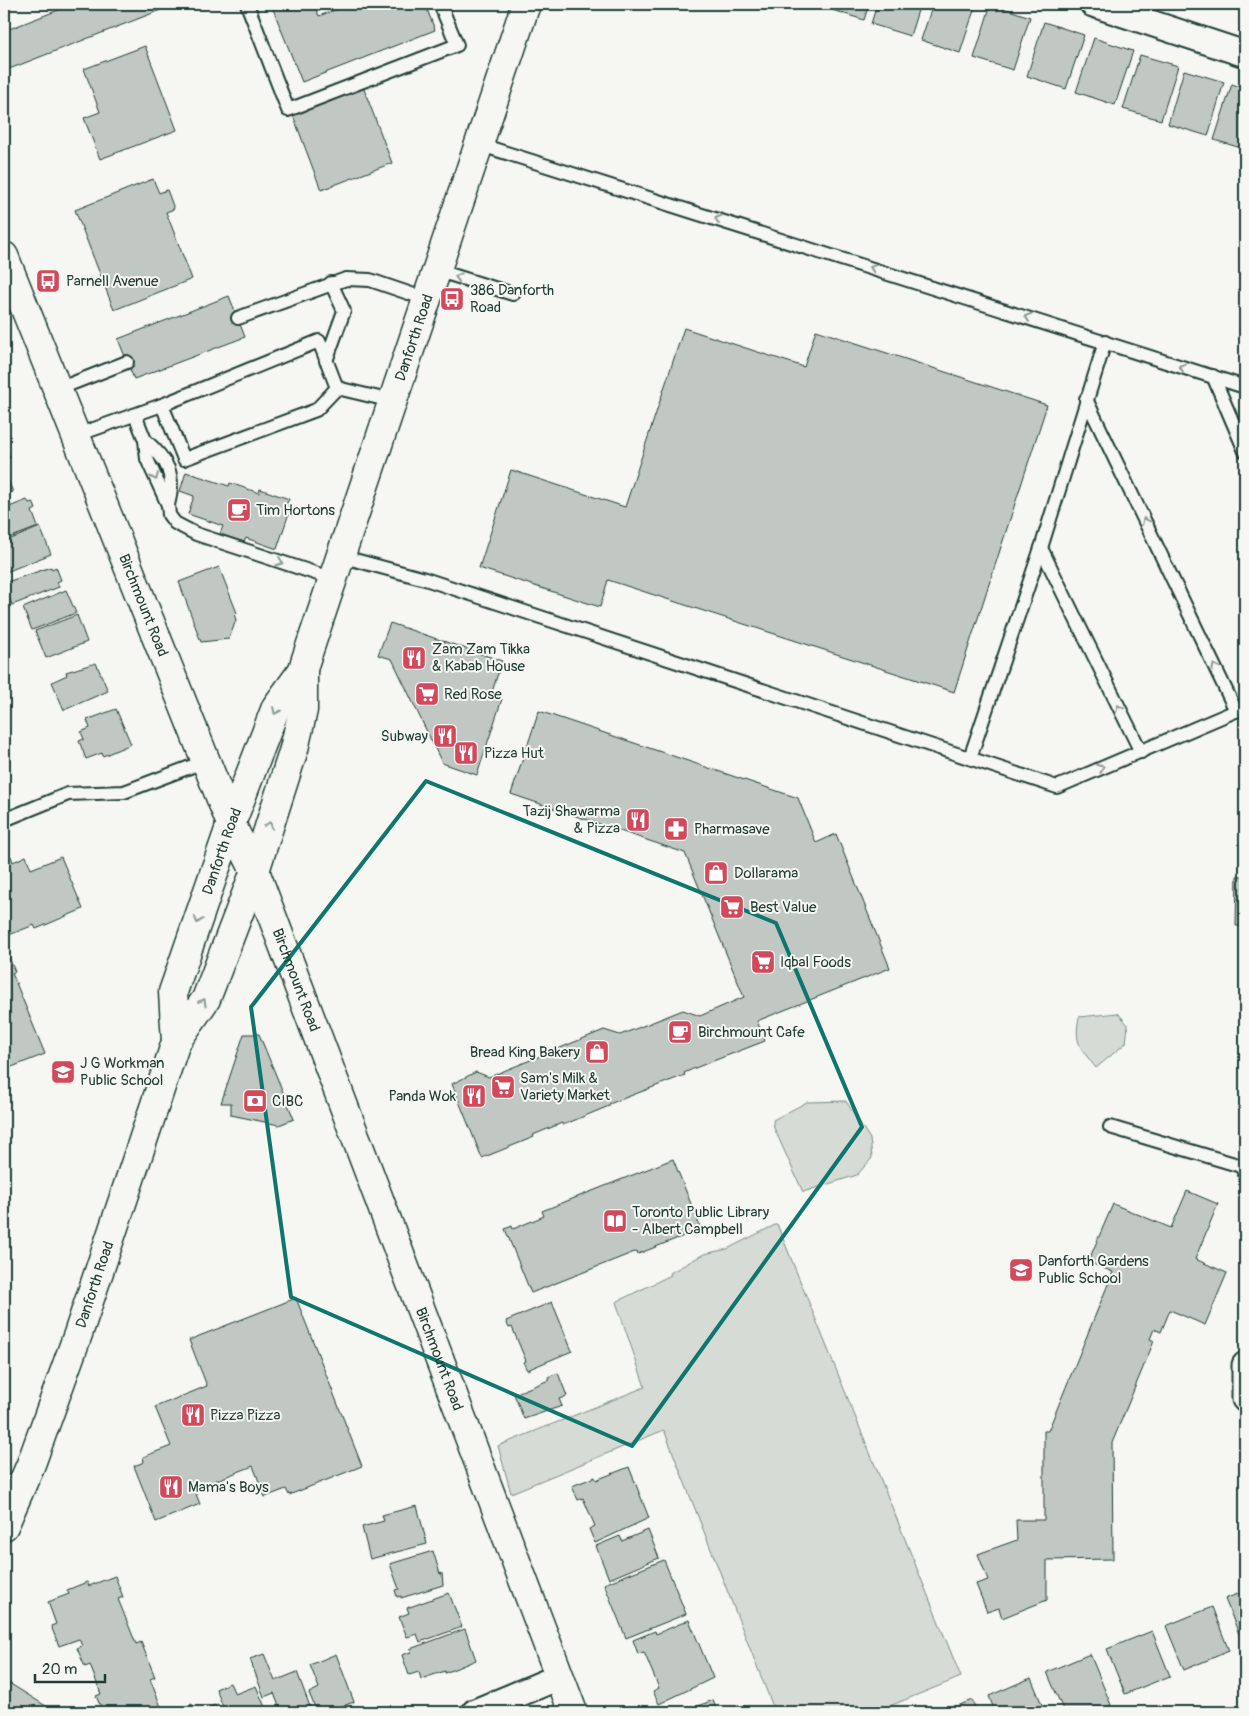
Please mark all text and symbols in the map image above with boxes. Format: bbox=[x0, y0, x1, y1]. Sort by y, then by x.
one-way arrow bbox=[714, 215, 722, 225]
one-way arrow bbox=[869, 264, 877, 274]
bus stop icon: Parnell Avenue bbox=[35, 268, 61, 294]
place label: Parnell Avenue bbox=[66, 272, 159, 291]
one-way arrow bbox=[454, 273, 462, 283]
place label: 386 Danforth Road bbox=[470, 281, 554, 317]
bus stop icon: 386 Danforth Road bbox=[439, 286, 465, 312]
street label: Danforth Road bbox=[391, 292, 437, 383]
one-way arrow bbox=[1024, 313, 1032, 323]
one-way arrow bbox=[1179, 362, 1187, 372]
one-way arrow bbox=[149, 472, 160, 481]
cafe icon: Tim Hortons bbox=[226, 497, 252, 523]
place label: Tim Hortons bbox=[256, 501, 335, 520]
one-way arrow bbox=[1140, 517, 1151, 526]
street label: Birchmount Road bbox=[115, 551, 173, 659]
one-way arrow bbox=[275, 556, 284, 566]
place label: Zam Zam Tikka & Kabab House bbox=[432, 640, 530, 676]
restaurant icon: Zam Zam Tikka & Kabab House bbox=[401, 645, 427, 671]
one-way arrow bbox=[1211, 663, 1221, 672]
supermarket icon: Red Rose bbox=[414, 681, 440, 707]
place label: Red Rose bbox=[444, 685, 502, 704]
one-way arrow bbox=[1115, 704, 1125, 713]
one-way arrow bbox=[271, 706, 282, 715]
restaurant icon: Subway bbox=[432, 723, 458, 749]
place label: Subway bbox=[381, 727, 429, 746]
restaurant icon: Pizza Hut bbox=[453, 740, 479, 766]
place label: Pizza Hut bbox=[484, 744, 545, 763]
one-way arrow bbox=[1096, 764, 1105, 775]
place label: Tazij Shawarma & Pizza bbox=[523, 802, 620, 838]
street label: Danforth Road bbox=[198, 805, 246, 897]
restaurant icon: Tazij Shawarma & Pizza bbox=[625, 807, 651, 833]
pharmacy icon: Pharmasave bbox=[663, 816, 689, 842]
place label: Pharmasave bbox=[694, 820, 770, 839]
one-way arrow bbox=[264, 821, 274, 829]
shop icon: Dollarama bbox=[703, 860, 729, 886]
place label: Dollarama bbox=[734, 864, 798, 883]
supermarket icon: Best Value bbox=[719, 894, 745, 920]
place label: Best Value bbox=[750, 898, 817, 917]
one-way arrow bbox=[194, 915, 204, 923]
street label: Birchmount Road bbox=[268, 926, 324, 1034]
supermarket icon: Iqbal Foods bbox=[750, 949, 776, 975]
place label: Iqbal Foods bbox=[780, 953, 851, 972]
one-way arrow bbox=[197, 998, 207, 1007]
cafe icon: Birchmount Cafe bbox=[667, 1019, 693, 1045]
place label: Birchmount Cafe bbox=[698, 1023, 805, 1042]
shop icon: Bread King Bakery bbox=[584, 1039, 610, 1065]
place label: Bread King Bakery bbox=[470, 1043, 581, 1062]
place label: J G Workman Public School bbox=[80, 1054, 164, 1090]
school or university icon: J G Workman Public School bbox=[50, 1059, 76, 1085]
place label: Sam's Milk & Variety Market bbox=[520, 1069, 611, 1105]
supermarket icon: Sam's Milk & Variety Market bbox=[490, 1074, 516, 1100]
restaurant icon: Panda Wok bbox=[461, 1083, 487, 1109]
place label: Panda Wok bbox=[389, 1087, 457, 1106]
bank icon: CIBC bbox=[242, 1088, 268, 1114]
place label: CIBC bbox=[272, 1092, 303, 1111]
place label: Toronto Public Library - Albert Campbell bbox=[632, 1203, 770, 1239]
library icon: Toronto Public Library - Albert Campbell bbox=[602, 1208, 628, 1234]
street label: Danforth Road bbox=[71, 1239, 118, 1330]
place label: Danforth Gardens Public School bbox=[1038, 1252, 1149, 1288]
school or university icon: Danforth Gardens Public School bbox=[1008, 1257, 1034, 1283]
street label: Birchmount Road bbox=[411, 1305, 468, 1413]
restaurant icon: Pizza Pizza bbox=[180, 1402, 206, 1428]
place label: Pizza Pizza bbox=[210, 1406, 280, 1425]
restaurant icon: Mama's Boys bbox=[158, 1474, 184, 1500]
place label: Mama's Boys bbox=[188, 1478, 269, 1497]
scale bar bbox=[35, 1651, 105, 1683]
text: 20 m bbox=[42, 1660, 77, 1679]

